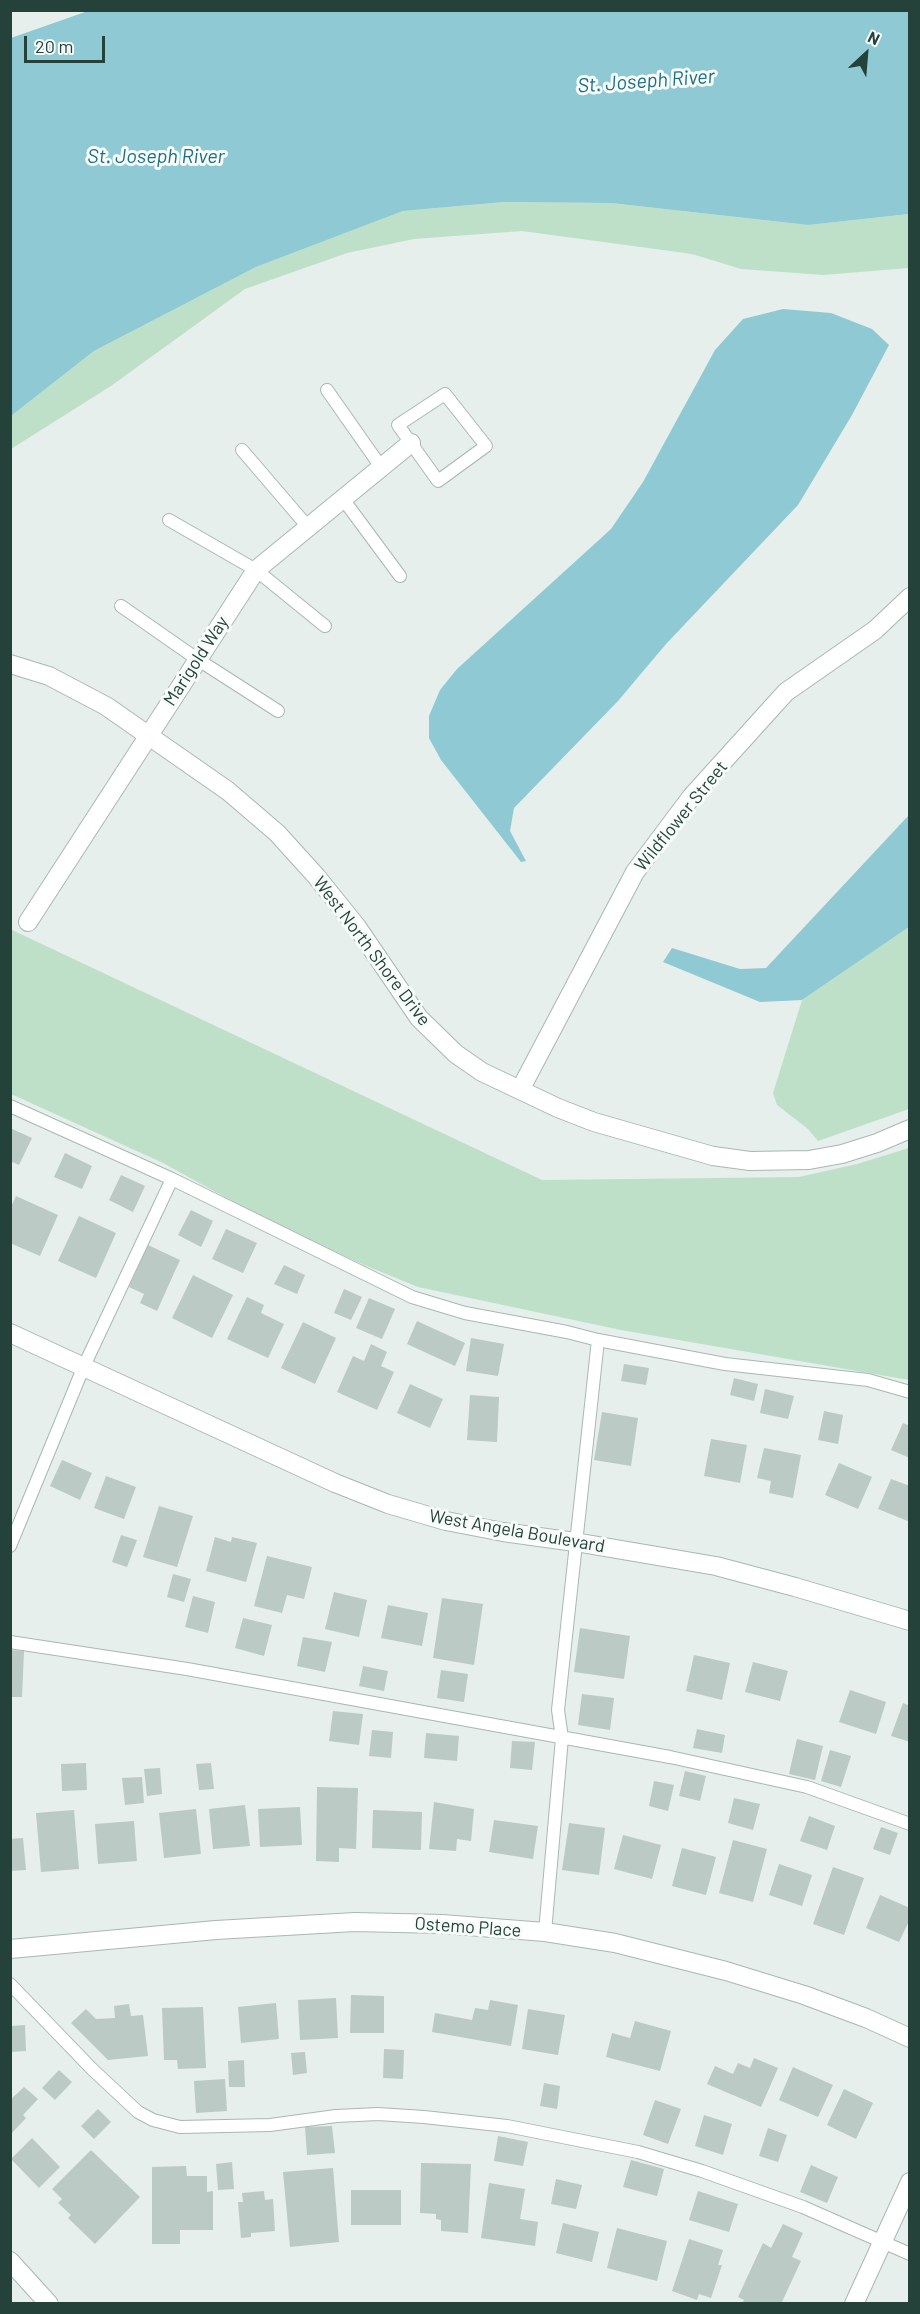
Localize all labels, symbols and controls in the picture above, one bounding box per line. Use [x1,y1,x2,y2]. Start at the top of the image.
scale bar [27,24,108,62]
north arrow [836,24,896,84]
text: N [865,26,883,48]
text: 20 m [35,35,73,57]
water label: St. Joseph River [577,64,715,98]
water label: St. Joseph River [87,144,225,168]
street label: Marigold Way [159,612,233,710]
street label: Wildflower Street [630,756,732,876]
street label: West North Shore Drive [309,872,435,1030]
street label: West Angela Boulevard [427,1505,607,1557]
street label: Ostemo Place [414,1913,522,1941]

